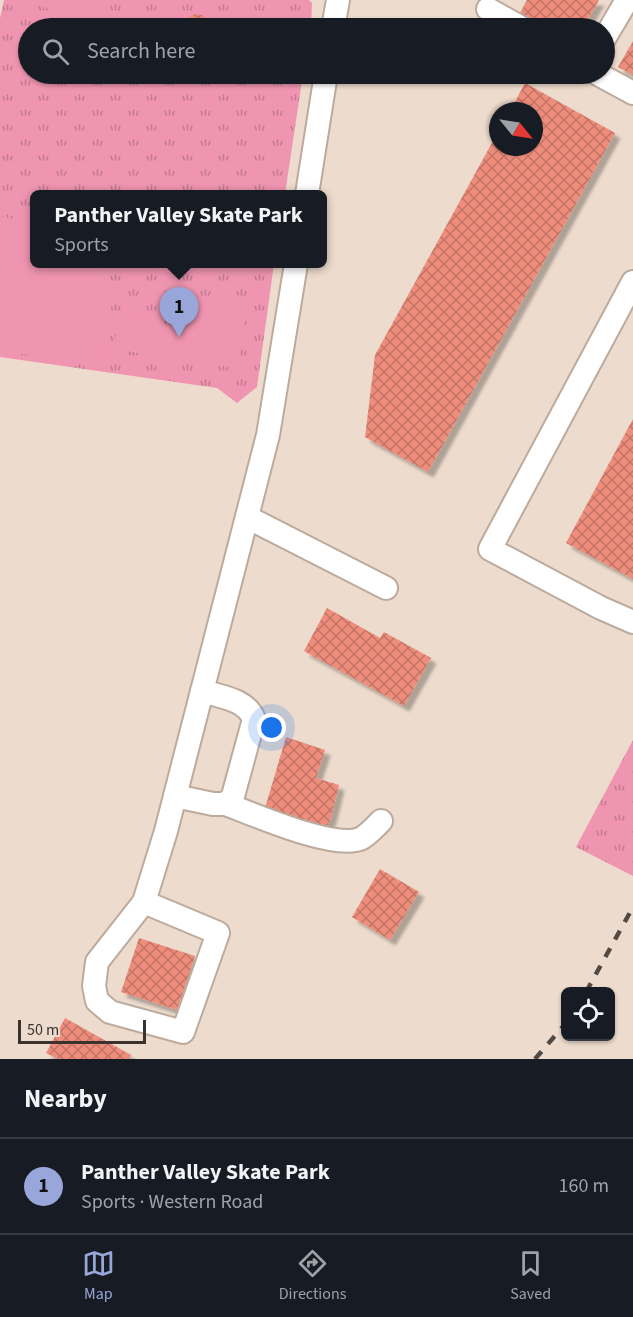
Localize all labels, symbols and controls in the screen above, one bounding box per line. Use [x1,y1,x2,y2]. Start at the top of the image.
search box [18,18,615,84]
icon: search [39,35,72,68]
text: Search here [87,35,195,67]
north arrow [489,102,543,156]
popup [30,190,327,268]
text: Panther Valley Skate Park [54,199,303,231]
text: Sports [54,231,109,259]
pin: 1 [160,288,198,337]
your location [257,713,286,742]
map controls [561,987,615,1041]
button: locate [561,987,615,1041]
scale bar [18,1017,146,1044]
text: 50 m [27,1019,59,1041]
text: Nearby [24,1080,107,1117]
text: Panther Valley Skate Park [81,1156,330,1188]
text: 1 [38,1172,49,1200]
text: 160 m [559,1172,609,1200]
text: Sports · Western Road [81,1188,263,1216]
tab: Map [82,1247,115,1305]
tab: Directions [279,1247,346,1305]
tab: Saved [510,1247,551,1305]

